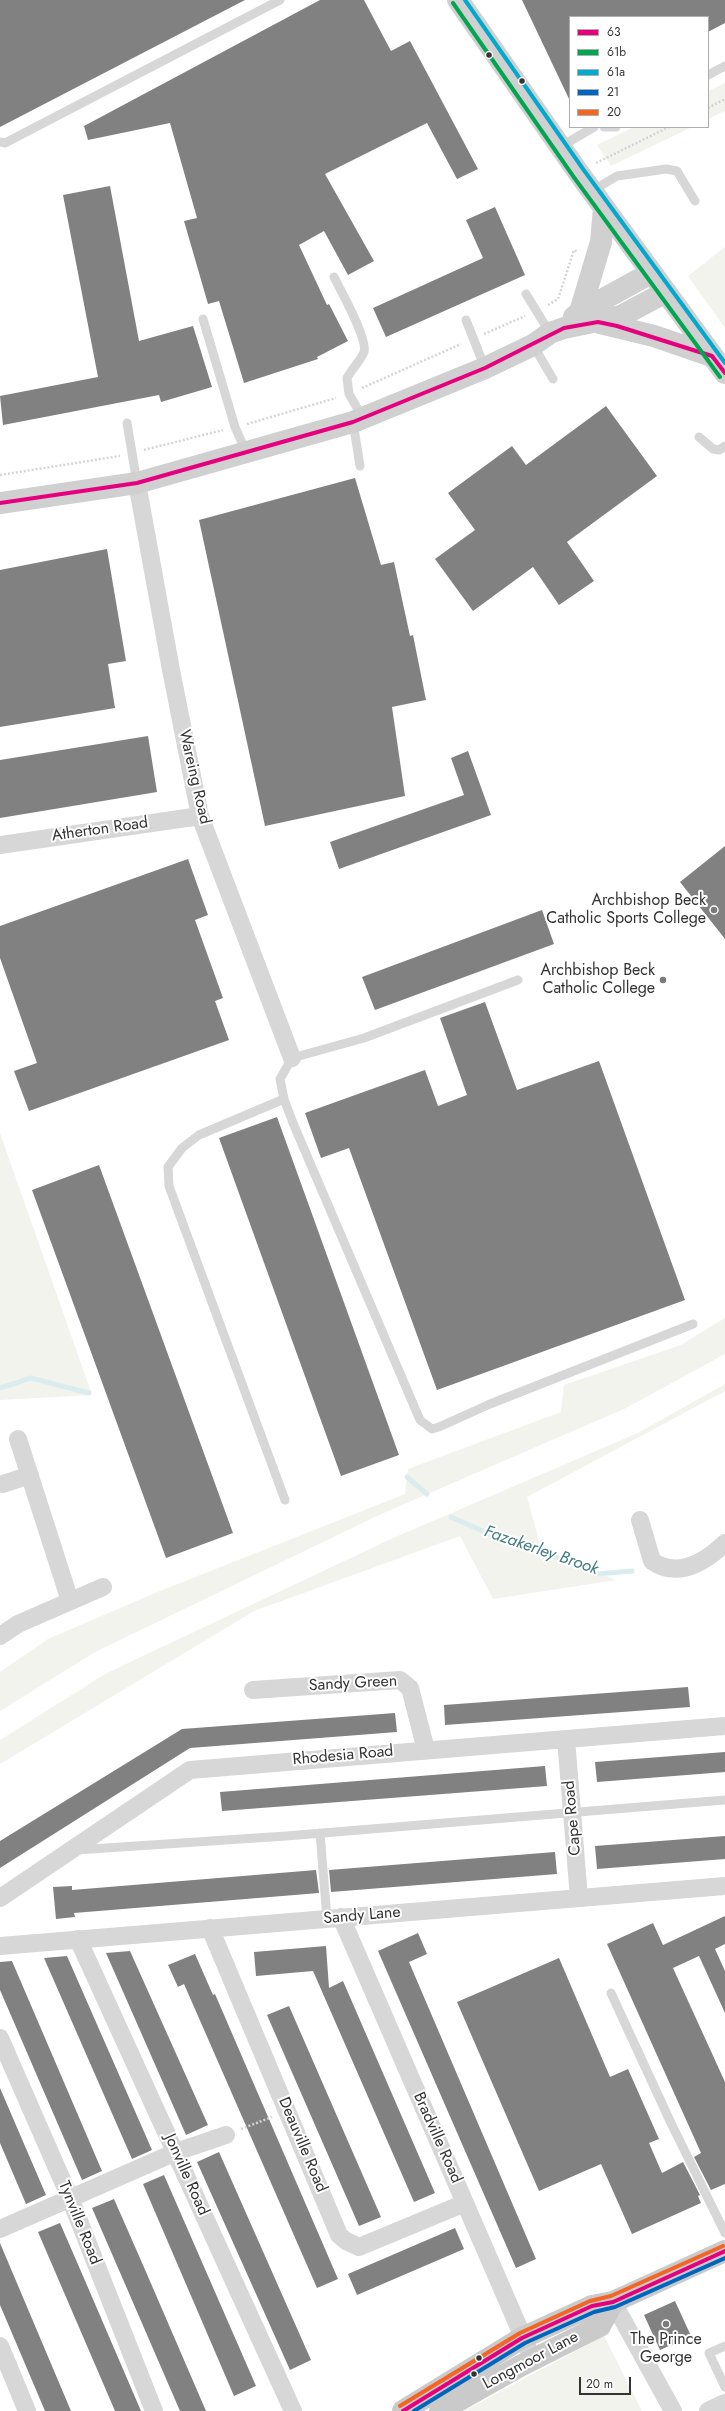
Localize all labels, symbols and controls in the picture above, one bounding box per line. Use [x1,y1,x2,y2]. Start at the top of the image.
legend [569,16,709,128]
text: 63 [607,23,620,41]
text: 61b [607,43,626,61]
unlabelled marker [484,50,494,60]
text: 61a [607,63,625,81]
unlabelled marker [517,76,527,86]
text: 21 [607,83,619,101]
text: 20 [607,103,621,121]
street label: Wareing Road [174,728,214,826]
street label: Atherton Road [51,814,149,846]
place label: Archbishop Beck Catholic Sports College [546,891,706,929]
marker: Archbishop Beck Catholic Sports College [709,905,719,915]
place label: Archbishop Beck Catholic College [541,961,655,999]
marker: Archbishop Beck Catholic College [658,975,668,985]
water label: Fazakerley Brook [481,1522,601,1580]
street label: Sandy Green [308,1672,398,1696]
street label: Rhodesia Road [292,1742,394,1770]
street label: Cape Road [560,1780,586,1856]
street label: Sandy Lane [323,1903,401,1929]
street label: Bradville Road [408,2090,466,2186]
street label: Deauville Road [273,2095,331,2195]
street label: Jonville Road [160,2131,212,2219]
street label: Tynville Road [54,2178,104,2268]
marker: The Prince George [661,2319,671,2329]
street label: Longmoor Lane [480,2328,582,2394]
place label: The Prince George [630,2330,702,2368]
unlabelled marker [474,2353,484,2363]
unlabelled marker [469,2369,479,2379]
scale bar [581,2369,633,2395]
text: 20 m [586,2375,613,2393]

